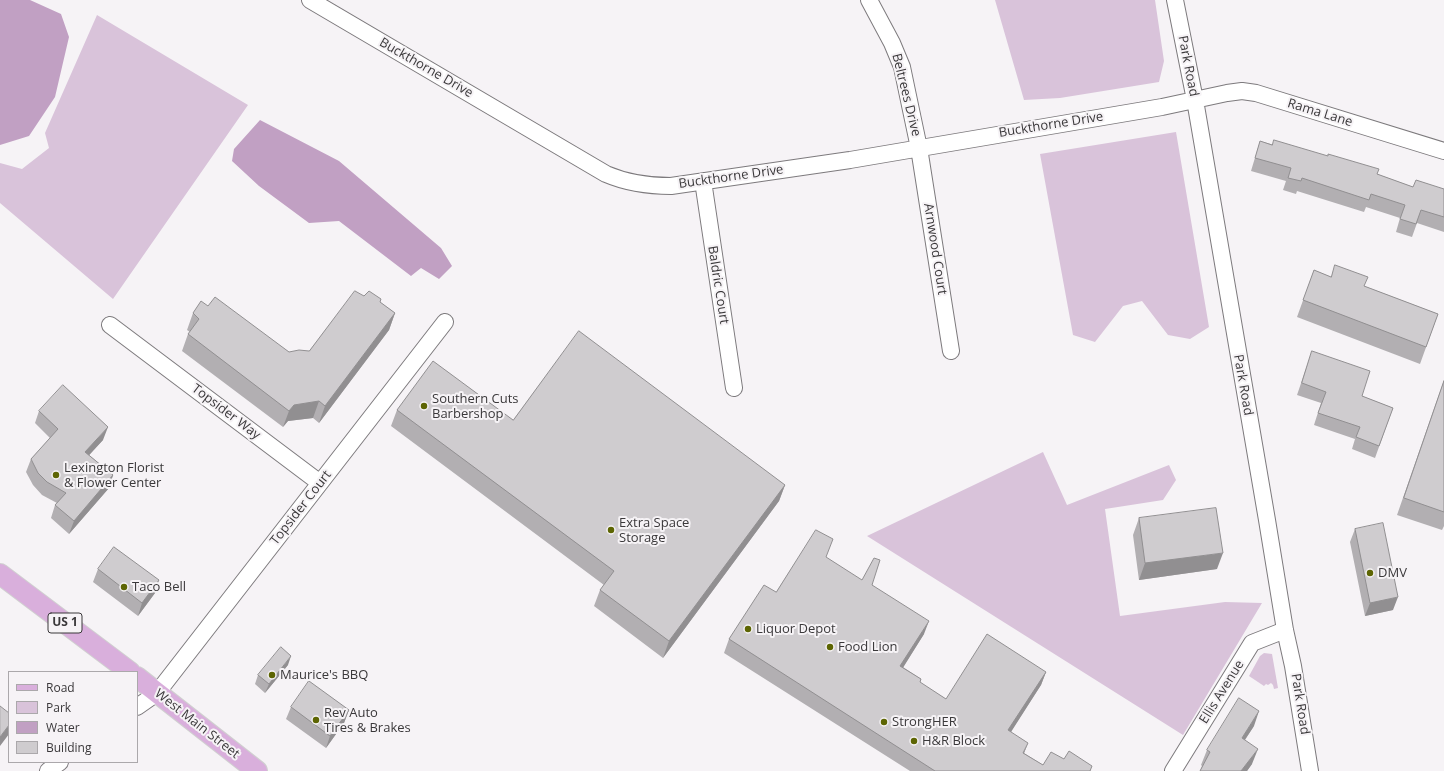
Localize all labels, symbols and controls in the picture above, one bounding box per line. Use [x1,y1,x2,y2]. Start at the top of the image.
street label: Park Road [1174,34,1202,98]
street label: Buckthorne Drive [376,35,476,101]
street label: Beltrees Drive [888,52,924,138]
street label: Rama Lane [1286,96,1354,130]
street label: Buckthorne Drive [998,109,1104,141]
street label: Buckthorne Drive [678,162,784,192]
street label: Arnwood Court [920,202,950,296]
street label: Baldric Court [704,245,732,325]
street label: Park Road [1230,353,1256,417]
street label: Topsider Way [189,381,263,443]
place label: Southern Cuts Barbershop [432,391,518,422]
marker: Southern Cuts Barbershop [419,401,429,411]
place label: Lexington Florist & Flower Center [64,460,164,491]
street label: Topsider Court [267,468,335,548]
marker: Lexington Florist & Flower Center [51,470,61,480]
place label: Extra Space Storage [619,515,689,546]
marker: Extra Space Storage [606,525,616,535]
place label: DMV [1378,565,1407,581]
marker: DMV [1365,568,1375,578]
place label: Taco Bell [132,579,186,595]
marker: Taco Bell [119,582,129,592]
road number: US 1 [48,613,82,633]
place label: Liquor Depot [756,621,836,637]
marker: Liquor Depot [743,624,753,634]
place label: Food Lion [838,639,898,655]
marker: Food Lion [825,642,835,652]
street label: Ellis Avenue [1196,657,1248,727]
place label: Maurice's BBQ [280,667,368,683]
marker: Maurice's BBQ [267,670,277,680]
legend [8,671,138,763]
street label: Park Road [1287,672,1313,736]
text: Road [46,679,75,696]
street label: West Main Street [151,686,243,762]
text: Park [46,699,71,716]
place label: Rev Auto Tires & Brakes [324,705,411,736]
place label: StrongHER [892,714,957,730]
marker: Rev Auto Tires & Brakes [311,715,321,725]
marker: StrongHER [879,717,889,727]
text: Water [46,719,80,736]
place label: H&R Block [922,733,985,749]
marker: H&R Block [909,736,919,746]
text: Building [46,739,91,756]

